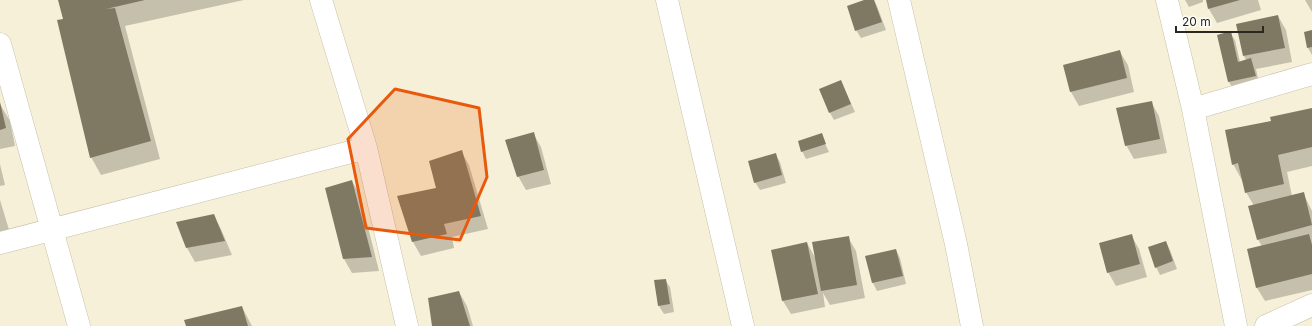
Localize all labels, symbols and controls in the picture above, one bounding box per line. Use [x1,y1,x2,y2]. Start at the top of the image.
scale bar [1176,8,1263,34]
text: 20 m [1182,14,1211,29]

